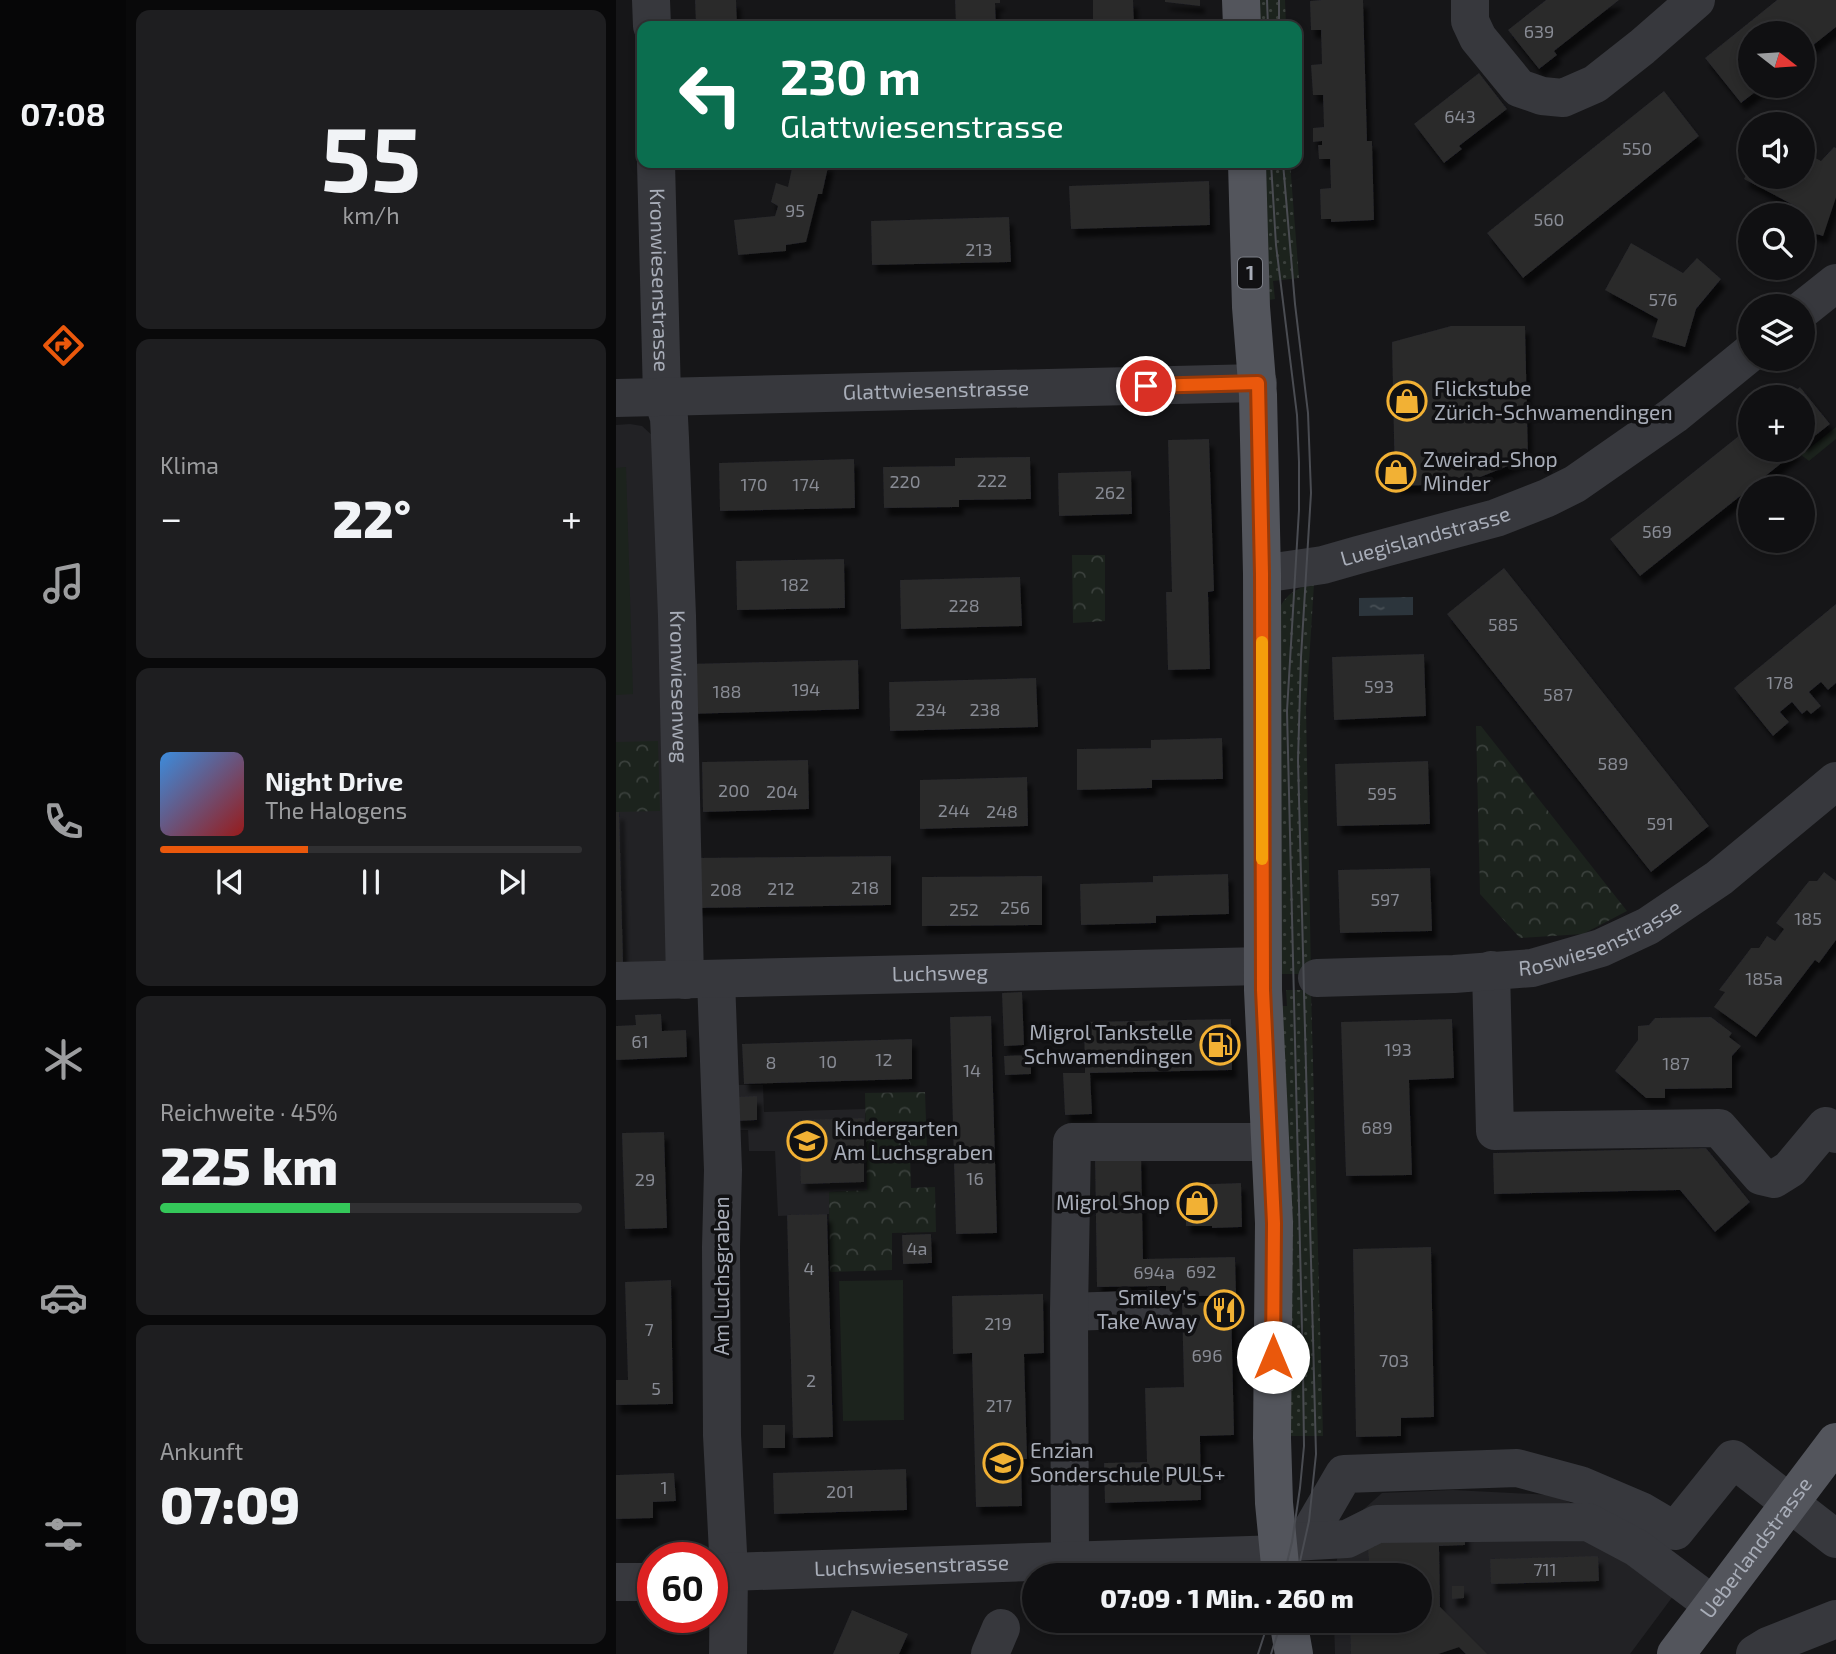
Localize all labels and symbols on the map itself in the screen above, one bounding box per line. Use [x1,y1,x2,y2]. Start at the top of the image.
house number: 639 [1524,20,1554,42]
north arrow [1738,21,1815,98]
house number: 643 [1444,105,1476,127]
house number: 550 [1622,137,1652,159]
street label: Kronwiesenstrasse [646,188,675,372]
house number: 95 [785,199,805,221]
house number: 560 [1534,208,1564,230]
house number: 213 [965,238,993,260]
road number: 1 [1238,258,1262,288]
house number: 576 [1648,288,1678,310]
pin [1116,356,1176,416]
street label: Glattwiesenstrasse [842,374,1029,404]
place label: Flickstube Zürich-Schwamendingen [1434,375,1673,424]
shop icon: Flickstube Zürich-Schwamendingen [1386,380,1428,422]
place label: Zweirad-Shop Minder [1423,446,1558,495]
shop icon: Zweirad-Shop Minder [1375,451,1417,493]
house number: 222 [977,469,1007,491]
house number: 220 [889,470,921,492]
house number: 170 [740,473,768,495]
house number: 174 [792,473,820,495]
house number: 262 [1095,481,1125,503]
street label: Luegislandstrasse [1337,500,1514,570]
house number: 569 [1642,520,1672,542]
house number: 182 [781,573,809,595]
house number: 228 [948,594,980,616]
street label: Kronwiesenweg [666,610,694,764]
house number: 585 [1488,613,1518,635]
house number: 178 [1766,671,1794,693]
house number: 593 [1364,675,1394,697]
house number: 194 [792,678,820,700]
house number: 188 [712,680,742,702]
house number: 587 [1543,683,1573,705]
house number: 234 [915,698,947,720]
house number: 238 [969,698,1001,720]
house number: 589 [1598,752,1628,774]
house number: 200 [718,779,750,801]
house number: 204 [766,780,798,802]
house number: 595 [1367,782,1397,804]
house number: 244 [938,799,970,821]
house number: 248 [986,800,1018,822]
house number: 591 [1646,812,1674,834]
house number: 218 [851,876,879,898]
house number: 212 [767,877,795,899]
house number: 208 [710,878,742,900]
house number: 597 [1370,888,1400,910]
street label: Roswiesenstrasse [1517,893,1685,980]
house number: 256 [1000,896,1030,918]
house number: 252 [949,898,979,920]
house number: 185 [1794,907,1822,929]
street label: Luchsweg [892,958,989,986]
house number: 185a [1745,967,1783,989]
place label: Migrol Tankstelle Schwamendingen [1024,1019,1193,1068]
fuel station icon: Migrol Tankstelle Schwamendingen [1199,1024,1241,1066]
house number: 61 [631,1030,649,1052]
house number: 193 [1384,1038,1412,1060]
house number: 12 [875,1048,893,1070]
house number: 10 [819,1050,837,1072]
house number: 8 [766,1051,776,1073]
house number: 187 [1662,1052,1690,1074]
house number: 14 [963,1059,981,1081]
place label: Kindergarten Am Luchsgraben [834,1115,993,1164]
house number: 689 [1361,1116,1393,1138]
school or university icon: Kindergarten Am Luchsgraben [786,1120,828,1162]
house number: 16 [966,1167,984,1189]
house number: 29 [635,1168,655,1190]
shop icon: Migrol Shop [1176,1182,1218,1224]
place label: Migrol Shop [1056,1189,1170,1214]
street label: Am Luchsgraben [708,1196,733,1356]
house number: 4a [907,1237,927,1259]
house number: 4 [803,1257,815,1279]
house number: 692 [1186,1260,1216,1282]
house number: 694a [1133,1261,1175,1283]
place label: Smiley's Take Away [1097,1284,1197,1333]
restaurant icon: Smiley's Take Away [1203,1289,1245,1331]
house number: 219 [984,1312,1012,1334]
house number: 7 [644,1318,654,1340]
position arrow [1236,1320,1310,1394]
house number: 696 [1192,1344,1222,1366]
house number: 703 [1379,1349,1409,1371]
house number: 2 [806,1369,816,1391]
house number: 5 [651,1377,661,1399]
house number: 217 [986,1394,1012,1416]
place label: Enzian Sonderschule PULS+ [1030,1437,1225,1486]
school or university icon: Enzian Sonderschule PULS+ [982,1442,1024,1484]
street label: Ueberlandstrasse [1694,1471,1816,1622]
house number: 1 [660,1476,668,1498]
house number: 201 [826,1480,854,1502]
speed limit sign: 60 [637,1542,728,1633]
street label: Luchswiesenstrasse [813,1549,1009,1580]
house number: 711 [1533,1558,1557,1580]

